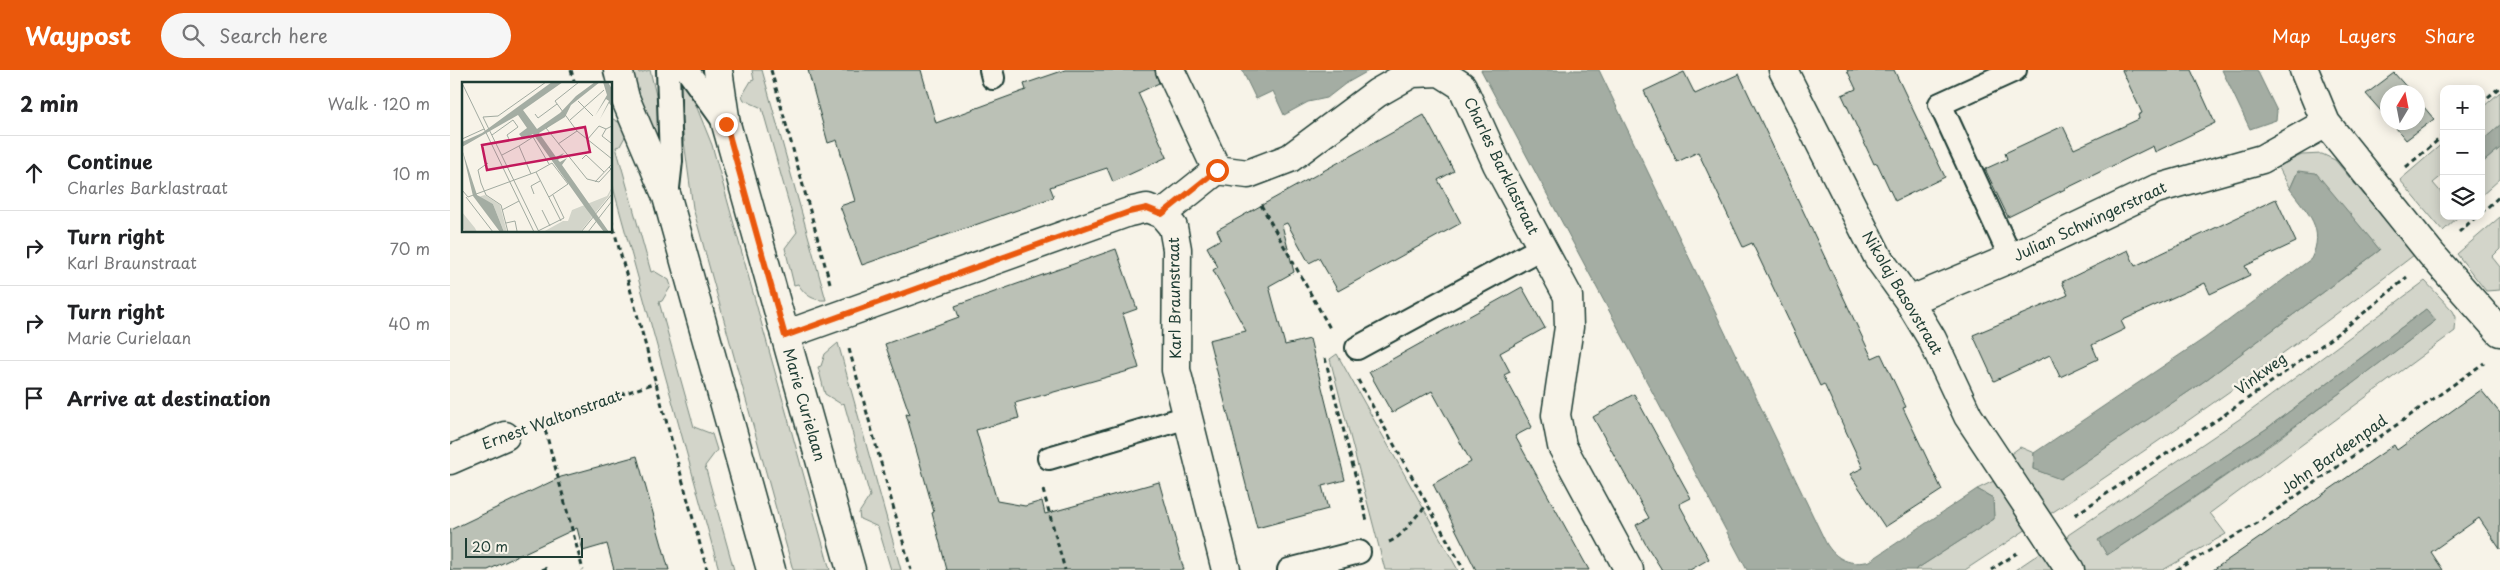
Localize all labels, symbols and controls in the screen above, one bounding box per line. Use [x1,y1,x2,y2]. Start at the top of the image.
search box [161,13,511,58]
text: Waypost [25,17,131,53]
icon: search [179,21,207,49]
text: Search here [219,21,328,49]
text: Map [2272,22,2311,49]
text: Layers [2339,22,2396,49]
text: Share [2424,22,2475,49]
inset map [462,82,612,232]
north arrow [2380,85,2425,130]
map controls [2440,85,2485,220]
button: + [2440,85,2485,130]
text: 2 min [20,87,79,119]
text: Walk · 120 m [328,91,430,115]
street label: Charles Barklastraat [1459,93,1546,238]
route end [715,113,738,136]
button: − [2440,130,2485,175]
text: Continue [67,147,153,175]
icon: ahead [20,159,48,187]
route start [1206,159,1229,182]
text: 10 m [393,161,430,185]
text: Charles Barklastraat [67,175,228,199]
street label: Julian Schwingerstraat [2009,175,2170,266]
button: layers [2440,175,2485,220]
text: Turn right [67,222,165,250]
street label: Nikolaj Basovstraat [1857,226,1949,359]
icon: right [20,234,48,262]
text: 70 m [390,236,430,260]
street label: Karl Braunstraat [1161,237,1186,359]
text: Karl Braunstraat [67,250,197,274]
text: Turn right [67,297,165,325]
icon: right [20,309,48,337]
text: 40 m [388,311,430,335]
text: Marie Curielaan [67,325,192,349]
street label: Marie Curielaan [778,345,833,464]
street label: Vinkweg [2229,346,2291,400]
street label: Ernest Waltonstraat [478,383,625,455]
icon: arrive [20,384,48,412]
text: Arrive at destination [67,384,271,412]
street label: John Bardeenpad [2275,408,2391,499]
scale bar [465,535,582,558]
text: 20 m [472,536,508,557]

